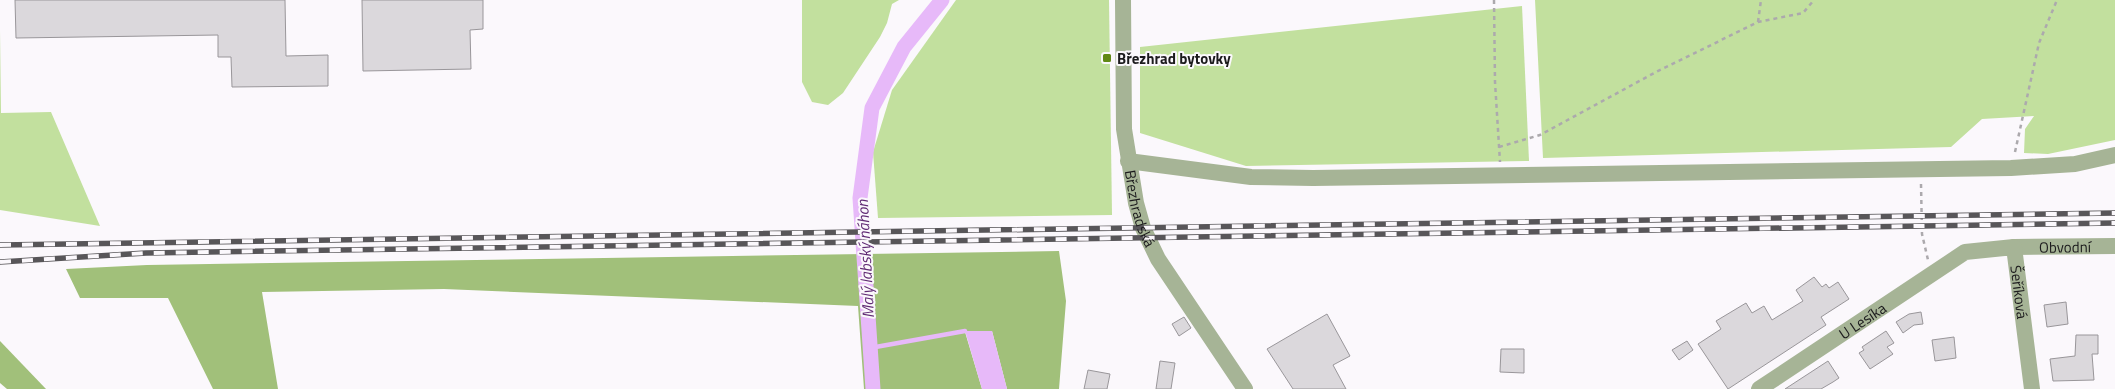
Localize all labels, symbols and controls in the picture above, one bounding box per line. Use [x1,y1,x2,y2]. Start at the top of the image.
place label: Březhrad bytovky [1117,47,1231,70]
marker: Březhrad bytovky [1101,52,1113,64]
street label: Březhradská [1119,168,1162,251]
water label: Malý labský náhon [850,198,880,319]
street label: Obvodní [2039,235,2093,258]
street label: Šeříková [2005,264,2035,321]
street label: U Lesíka [1834,296,1891,345]

